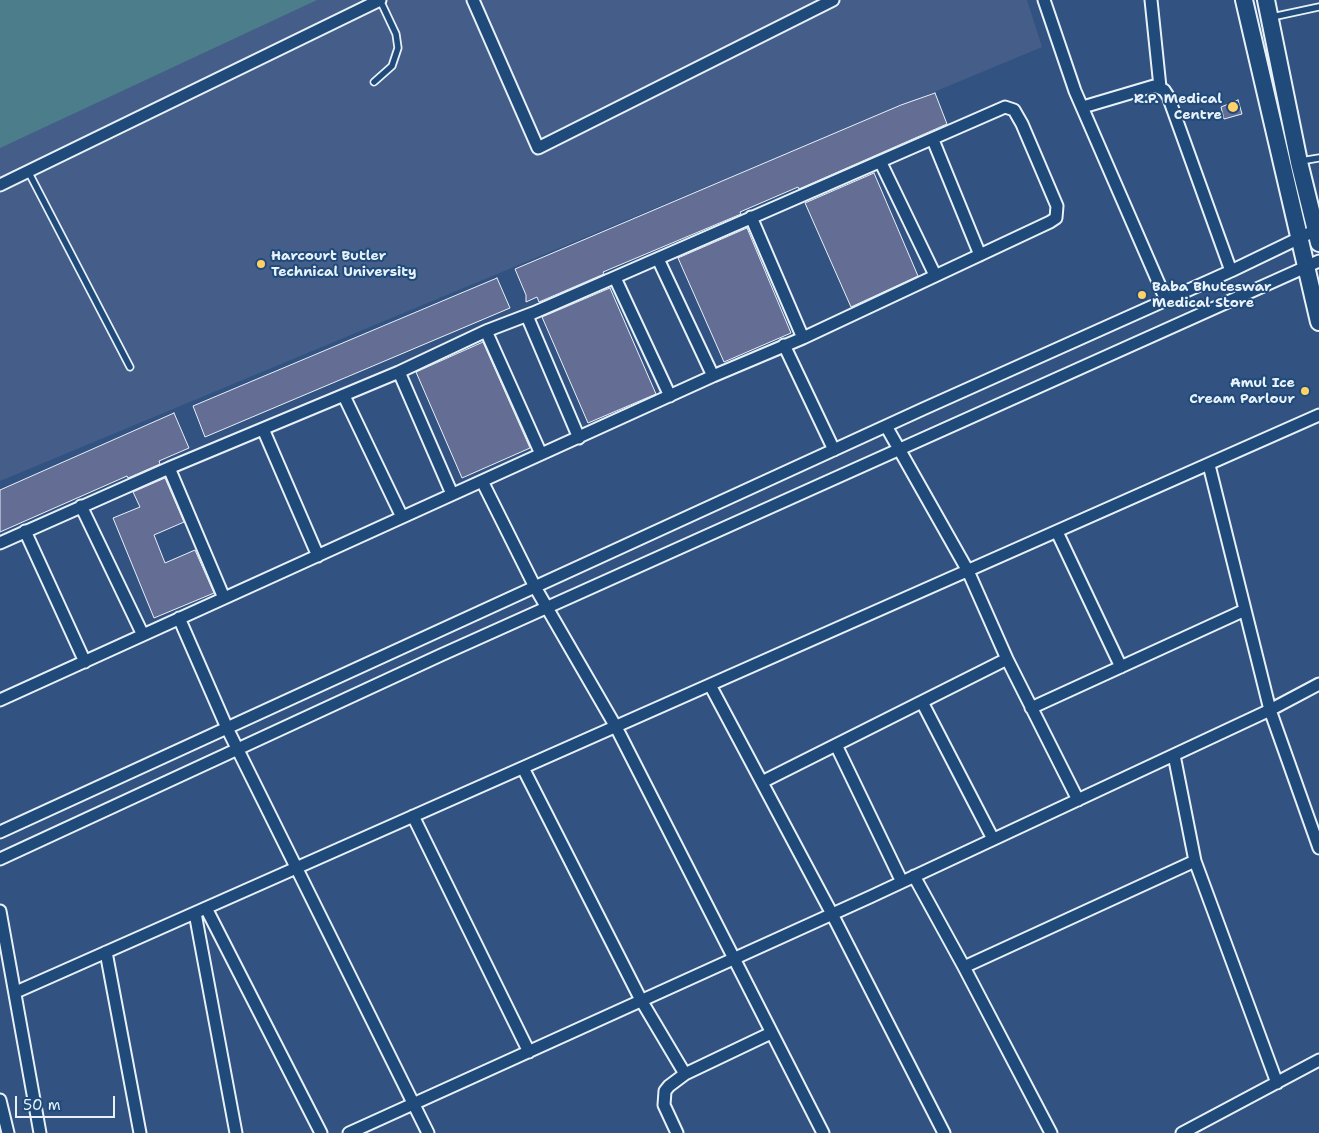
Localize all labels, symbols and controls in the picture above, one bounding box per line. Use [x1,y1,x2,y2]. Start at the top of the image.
place label: R.P. Medical Centre [1134,91,1222,124]
marker: R.P. Medical Centre [1226,100,1240,114]
place label: Harcourt Butler Technical University [271,248,417,280]
marker: Harcourt Butler Technical University [255,258,267,270]
place label: Baba Bhuteswar Medical Store [1152,279,1272,312]
marker: Baba Bhuteswar Medical Store [1136,289,1148,301]
place label: Amul Ice Cream Parlour [1189,375,1295,408]
marker: Amul Ice Cream Parlour [1299,385,1311,397]
scale bar [18,1086,118,1118]
text: 50 m [23,1095,61,1115]

